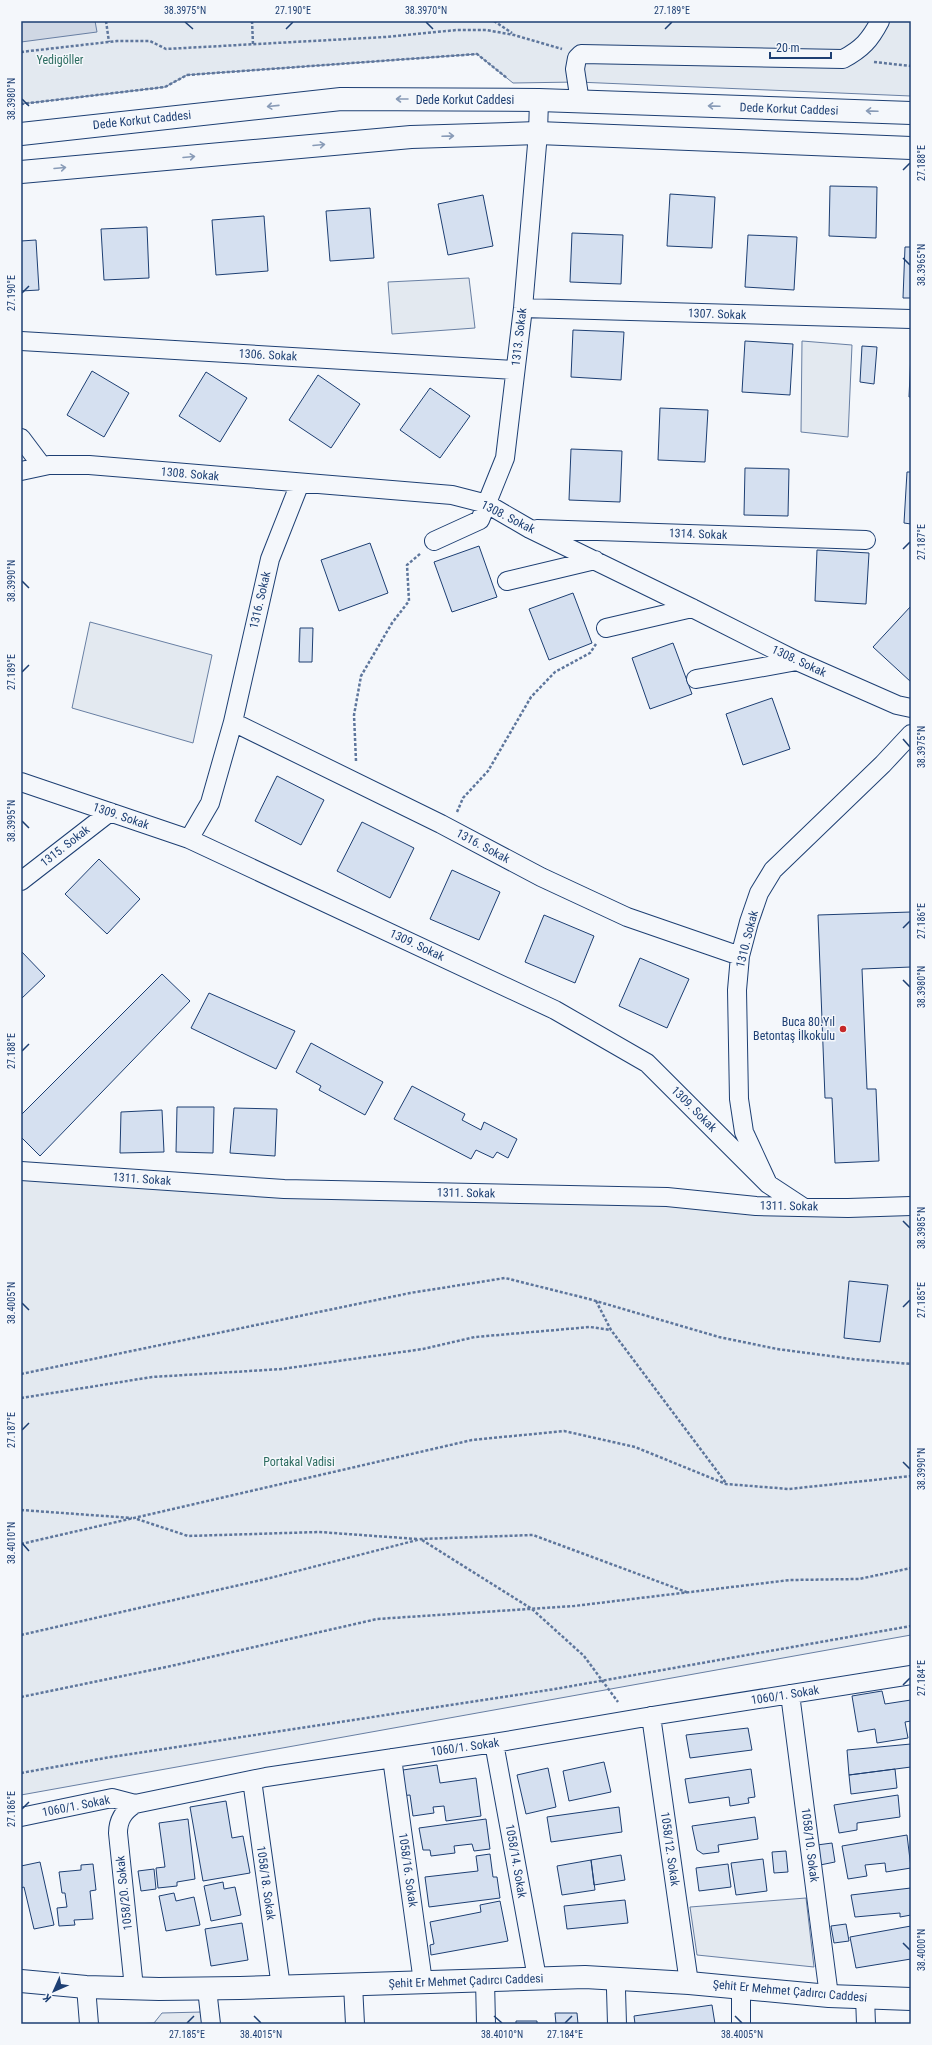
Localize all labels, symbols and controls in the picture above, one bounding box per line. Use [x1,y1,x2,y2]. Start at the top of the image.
text: 38.3975°N [164,5,206,16]
text: 27.190°E [275,5,311,16]
text: 38.3970°N [405,5,447,16]
text: 27.189°E [654,5,690,16]
scale bar [770,34,831,60]
text: 20 m [776,41,800,55]
park label: Yedigöller [37,53,84,67]
text: 38.3980°N [6,78,17,120]
street label: Dede Korkut Caddesi [416,93,514,107]
one-way arrow [396,95,409,103]
street label: Dede Korkut Caddesi [739,100,839,118]
one-way arrow [708,102,721,110]
one-way arrow [267,103,280,110]
street label: Dede Korkut Caddesi [92,108,192,132]
one-way arrow [866,108,879,115]
one-way arrow [441,132,454,140]
one-way arrow [312,142,325,149]
text: 27.188°E [916,145,927,181]
one-way arrow [182,153,195,161]
one-way arrow [53,165,66,172]
text: 38.3965°N [916,244,927,286]
text: 27.190°E [6,275,17,311]
street label: 1307. Sokak [688,306,747,322]
street label: 1313. Sokak [508,307,530,367]
street label: 1306. Sokak [238,346,298,364]
street label: 1308. Sokak [160,464,220,484]
street label: 1308. Sokak [479,497,538,537]
text: 27.187°E [916,524,927,560]
street label: 1314. Sokak [669,526,728,542]
text: 38.3990°N [6,560,17,602]
street label: 1316. Sokak [247,569,274,630]
street label: 1308. Sokak [770,642,829,680]
text: 27.189°E [6,654,17,690]
text: 38.3975°N [916,726,927,768]
text: 38.3995°N [6,800,17,842]
street label: 1309. Sokak [91,800,151,832]
street label: 1315. Sokak [38,822,93,870]
street label: 1316. Sokak [454,826,513,866]
text: 27.186°E [916,903,927,939]
street label: 1310. Sokak [733,908,761,969]
street label: 1309. Sokak [388,926,447,964]
text: 38.3980°N [916,966,927,1008]
place label: Buca 80.Yıl Betontaş İlkokulu [753,1015,835,1043]
marker: Buca 80.Yıl Betontaş İlkokulu [838,1024,848,1034]
text: 27.188°E [6,1033,17,1069]
street label: 1309. Sokak [668,1083,720,1135]
street label: 1311. Sokak [112,1170,172,1188]
street label: 1311. Sokak [437,1185,496,1201]
street label: 1311. Sokak [760,1198,819,1214]
text: 38.3985°N [916,1207,927,1249]
text: 38.4005°N [6,1282,17,1324]
text: 27.185°E [916,1282,927,1318]
text: 27.187°E [6,1412,17,1448]
text: 38.3990°N [916,1448,927,1490]
park label: Portakal Vadisi [263,1455,335,1469]
text: 38.4010°N [6,1522,17,1564]
text: 27.184°E [916,1660,927,1696]
street label: 1060/1. Sokak [750,1683,821,1707]
street label: 1060/1. Sokak [430,1735,501,1759]
text: 27.186°E [6,1791,17,1827]
street label: 1060/1. Sokak [41,1792,112,1819]
street label: 1058/10. Sokak [798,1807,822,1884]
street label: 1058/12. Sokak [658,1811,682,1888]
street label: 1058/14. Sokak [503,1823,529,1900]
street label: 1058/16. Sokak [396,1832,420,1909]
street label: 1058/18. Sokak [254,1845,278,1922]
street label: 1058/20. Sokak [113,1855,135,1931]
text: 38.4000°N [916,1929,927,1971]
north arrow [34,1971,74,2011]
street label: Şehit Er Mehmet Çadırcı Caddesi [388,1971,544,1991]
street label: Şehit Er Mehmet Çadırcı Caddesi [712,1977,868,2005]
text: K [40,1990,54,2004]
text: 27.185°E [169,2029,205,2040]
text: 38.4015°N [240,2029,282,2040]
text: 38.4010°N [481,2029,523,2040]
text: 27.184°E [547,2029,583,2040]
text: 38.4005°N [721,2029,763,2040]

